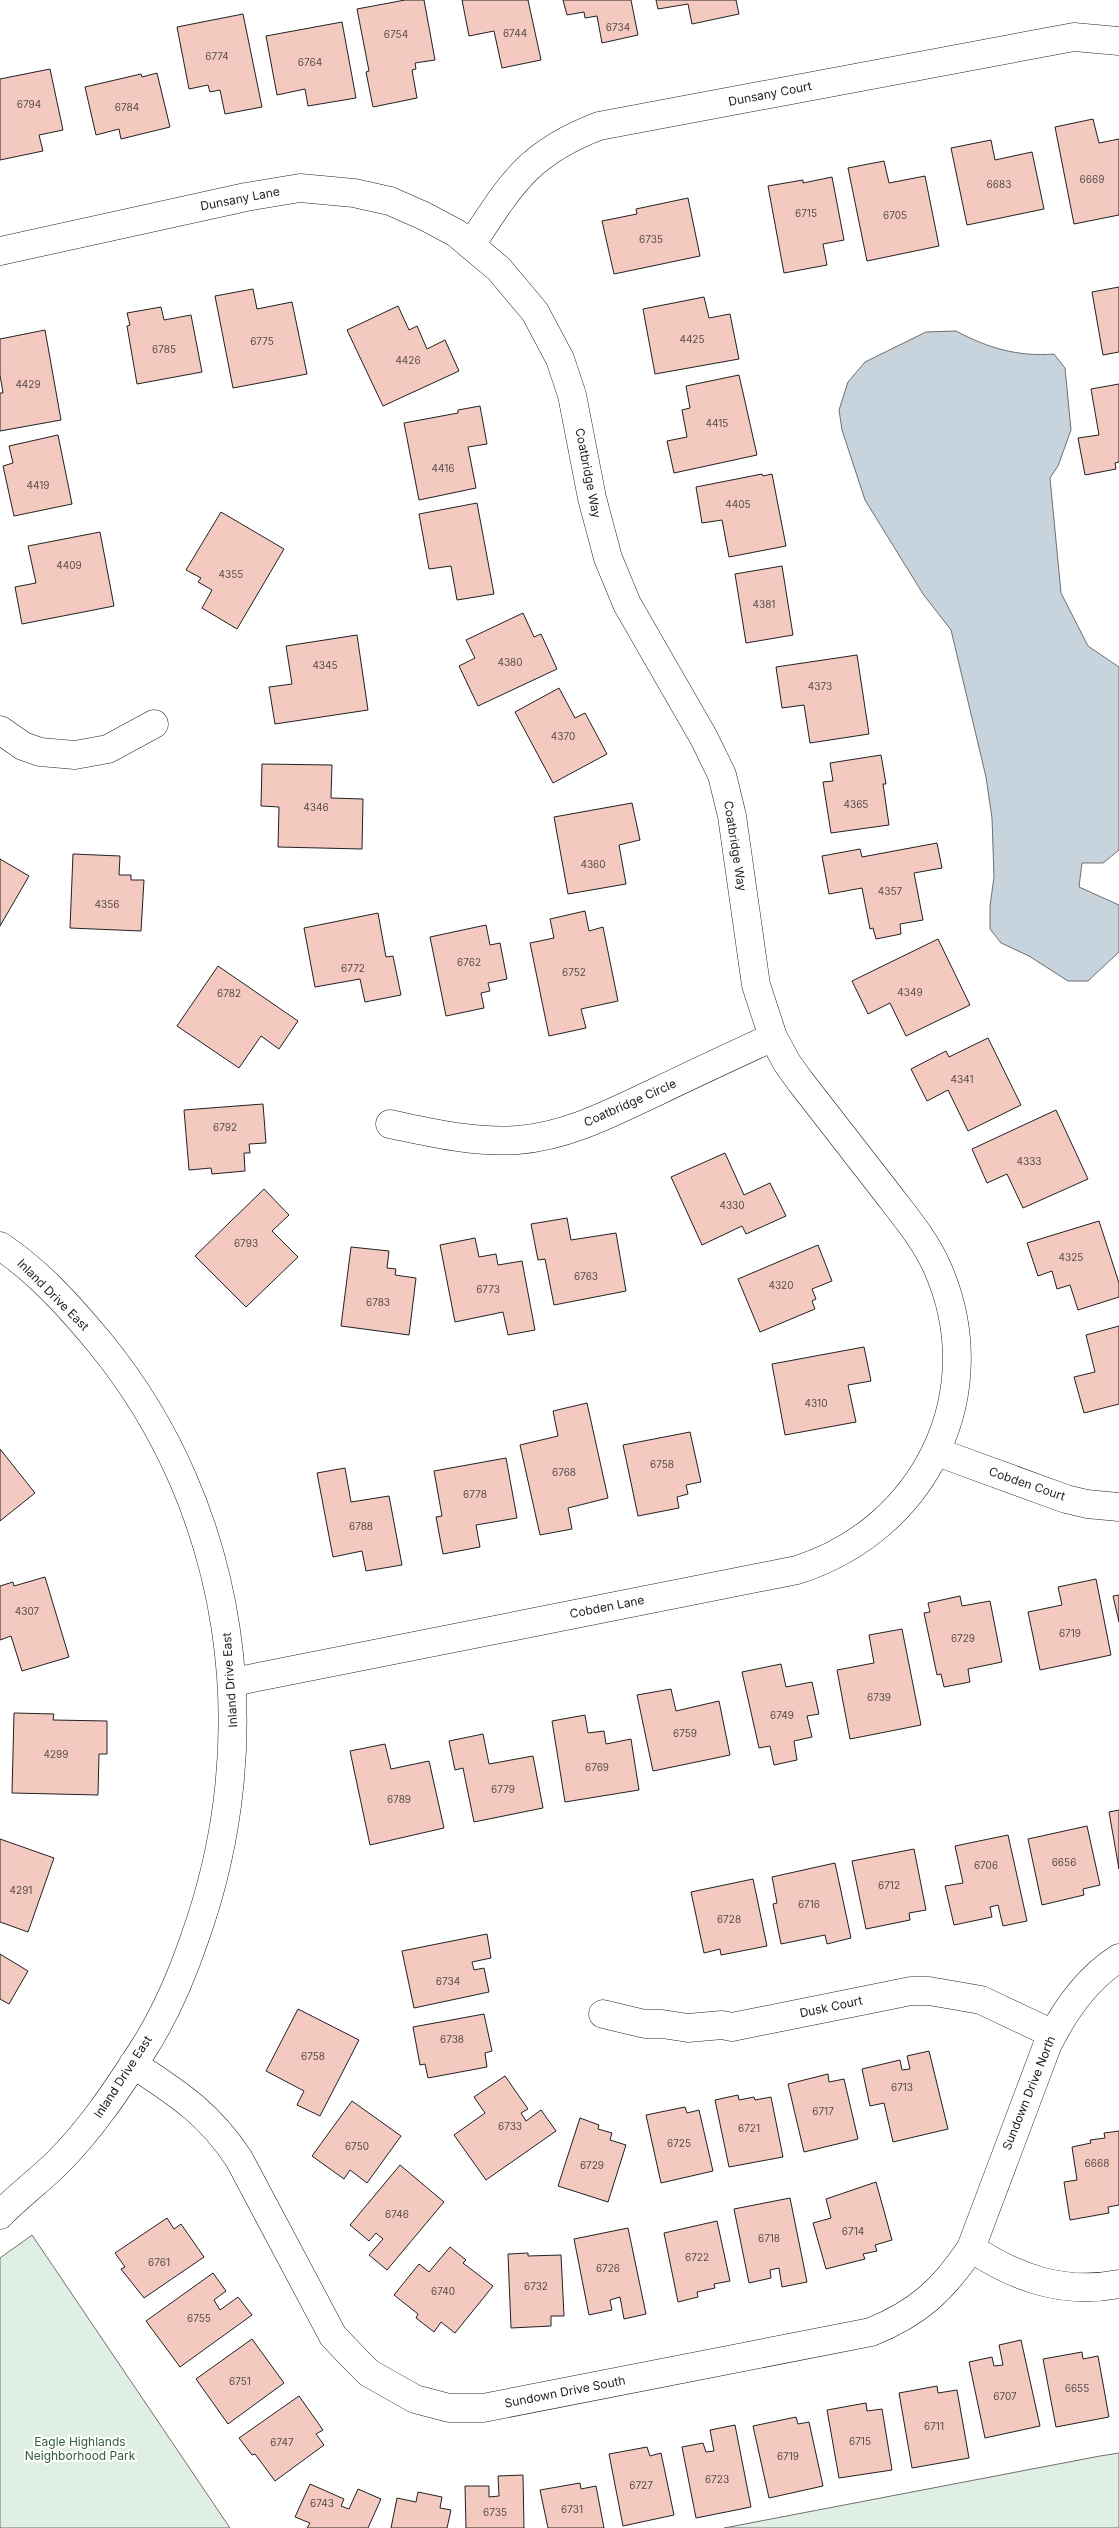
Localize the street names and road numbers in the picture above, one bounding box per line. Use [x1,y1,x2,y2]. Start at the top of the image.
street label: Dunsany Court [727,78,813,109]
street label: Dunsany Lane [199,183,281,214]
street label: Coatbridge Way [572,427,605,519]
street label: Coatbridge Way [721,800,750,892]
street label: Coatbridge Circle [581,1075,678,1130]
street label: Inland Drive East [14,1256,92,1334]
street label: Cobden Court [987,1463,1067,1504]
street label: Cobden Lane [568,1592,646,1621]
street label: Inland Drive East [219,1632,240,1728]
street label: Dusk Court [798,1993,864,2020]
street label: Inland Drive East [90,2033,155,2121]
street label: Sundown Drive North [999,2034,1058,2152]
street label: Sundown Drive South [503,2372,627,2411]

